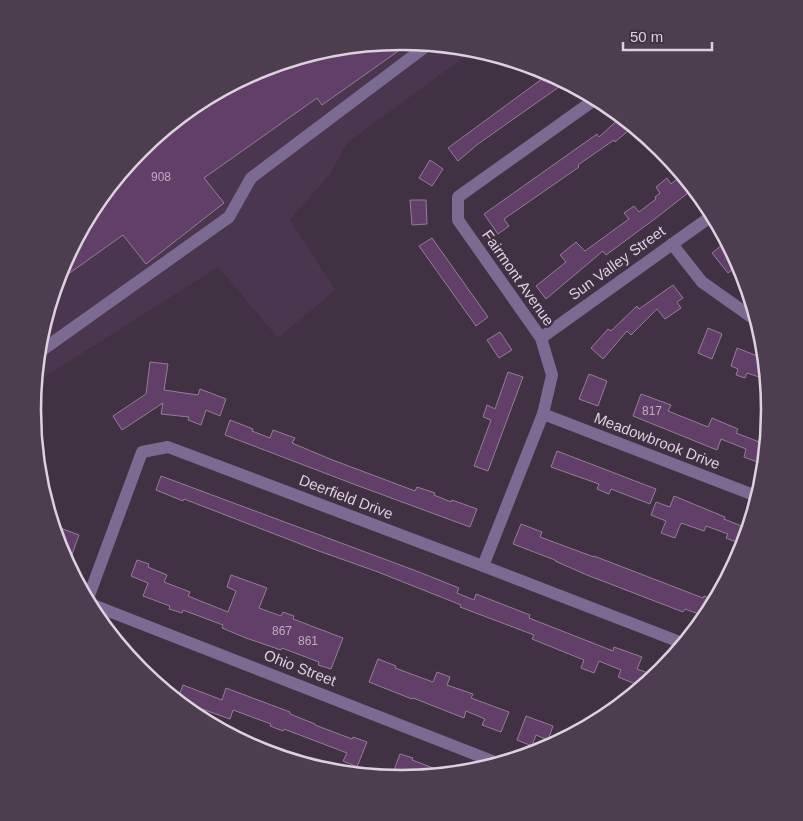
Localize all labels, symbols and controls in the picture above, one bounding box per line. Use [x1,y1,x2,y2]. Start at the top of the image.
scale bar [623,20,712,52]
text: 50 m [630,28,663,45]
house number: 908 [151,170,171,184]
street label: Sun Valley Street [565,221,669,303]
street label: Fairmont Avenue [479,227,558,329]
house number: 817 [642,404,662,418]
street label: Meadowbrook Drive [592,409,722,472]
street label: Deerfield Drive [297,471,396,522]
house number: 867 [272,624,292,638]
house number: 861 [298,634,318,648]
street label: Ohio Street [262,646,339,689]

